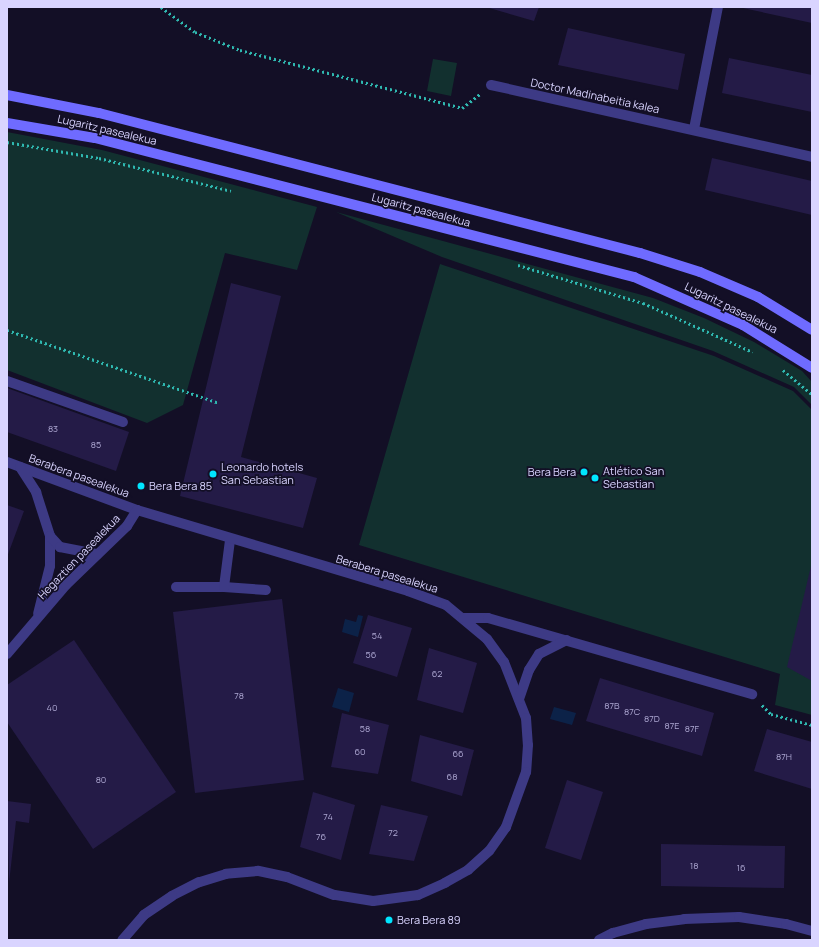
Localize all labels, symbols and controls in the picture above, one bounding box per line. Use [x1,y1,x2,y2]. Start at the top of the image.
street label: Doctor Madinabeitia kalea [529,76,661,116]
street label: Lugaritz pasealekua [56,112,158,148]
street label: Lugaritz pasealekua [370,190,472,230]
street label: Lugaritz pasealekua [682,280,780,336]
house number: 83 [48,424,58,434]
house number: 85 [91,440,101,450]
street label: Berabera pasealekua [27,452,131,500]
place label: Leonardo hotels San Sebastian [221,461,303,487]
place label: Bera Bera [528,465,576,479]
place label: Atlético San Sebastian [603,465,664,491]
marker: Bera Bera [579,467,589,477]
marker: Leonardo hotels San Sebastian [208,469,218,479]
marker: Atlético San Sebastian [590,473,600,483]
place label: Bera Bera 85 [149,479,212,493]
marker: Bera Bera 85 [136,481,146,491]
street label: Hegaztien pasealekua [35,512,123,602]
street label: Berabera pasealekua [334,552,440,596]
house number: 54 [372,631,382,641]
house number: 56 [366,650,376,660]
house number: 62 [432,669,442,679]
house number: 78 [234,691,244,701]
house number: 87B [604,701,620,711]
house number: 40 [47,703,57,713]
house number: 87C [624,707,640,717]
house number: 87D [644,714,660,724]
house number: 87E [665,721,679,731]
house number: 58 [360,724,370,734]
house number: 87F [685,724,699,734]
house number: 60 [354,747,366,757]
house number: 66 [452,749,464,759]
house number: 87H [776,752,792,762]
house number: 68 [447,772,457,782]
house number: 80 [96,775,106,785]
house number: 74 [323,812,333,822]
house number: 72 [388,828,398,838]
house number: 76 [316,832,326,842]
house number: 18 [690,861,698,871]
house number: 16 [736,863,746,873]
place label: Bera Bera 89 [397,913,461,927]
marker: Bera Bera 89 [384,915,394,925]

